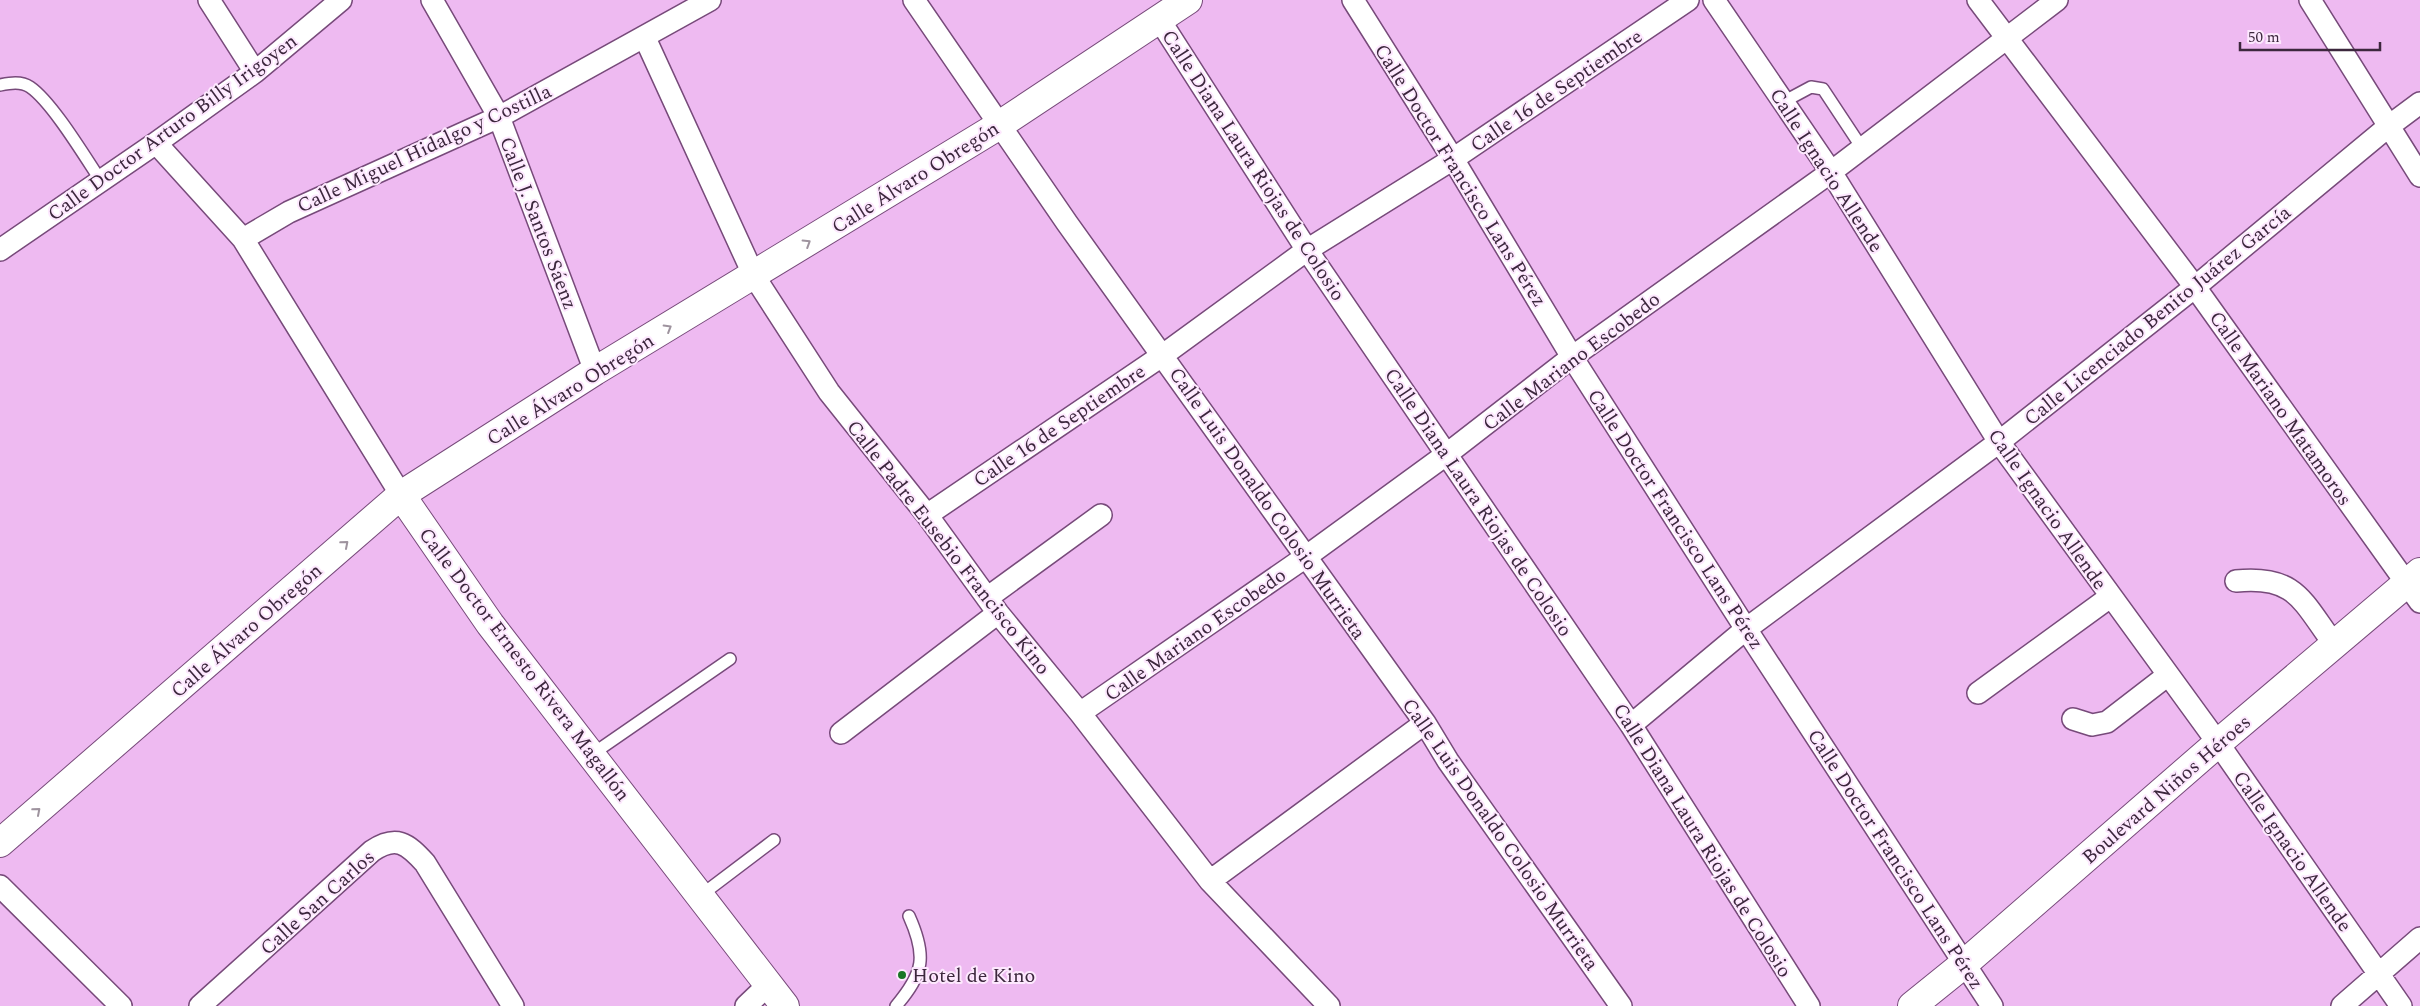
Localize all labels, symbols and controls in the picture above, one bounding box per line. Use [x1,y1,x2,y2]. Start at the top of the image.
scale bar [2240,20,2380,52]
street label: Calle 16 de Septiembre [1464,22,1649,160]
street label: Calle Diana Laura Riojas de Colosio [1154,24,1353,307]
text: 50 m [2248,26,2280,49]
street label: Calle Doctor Arturo Billy Irigoyen [41,27,304,229]
street label: Calle Doctor Francisco Lans Pérez [1366,38,1554,313]
street label: Calle Miguel Hidalgo y Costilla [292,77,557,221]
street label: Calle Ignacio Allende [1762,82,1891,259]
street label: Calle Álvaro Obregón [826,114,1005,242]
street label: Calle J. Santos Sáenz [491,132,585,314]
street label: Calle Licenciado Benito Juárez García [2018,198,2298,433]
one-way arrow [802,240,811,250]
street label: Calle Mariano Escobedo [1476,285,1667,439]
street label: Calle Mariano Matamoros [2201,305,2359,512]
one-way arrow [663,324,672,334]
street label: Calle Álvaro Obregón [481,326,660,454]
street label: Calle 16 de Septiembre [967,357,1152,495]
street label: Calle Luis Donaldo Colosio Murrieta [1161,361,1373,646]
street label: Calle Diana Laura Riojas de Colosio [1377,362,1580,643]
street label: Calle Doctor Francisco Lans Pérez [1579,383,1771,656]
street label: Calle Padre Eusebio Francisco Kino [839,414,1057,682]
street label: Calle Ignacio Allende [1980,423,2114,596]
street label: Calle Doctor Ernesto Rivera Magallón [411,521,637,808]
one-way arrow [339,541,348,550]
street label: Calle Álvaro Obregón [164,556,329,705]
street label: Calle Mariano Escobedo [1099,561,1293,709]
street label: Calle Luis Donaldo Colosio Murrieta [1394,692,1606,977]
street label: Calle Diana Laura Riojas de Colosio [1605,697,1799,984]
street label: Boulevard Niños Héroes [2075,708,2258,872]
street label: Calle Doctor Francisco Lans Pérez [1799,723,1991,996]
street label: Calle Ignacio Allende [2225,765,2359,938]
one-way arrow [31,808,40,817]
street label: Calle San Carlos [254,843,382,963]
place label: Hotel de Kino [912,961,1035,991]
marker: Hotel de Kino [896,969,908,981]

